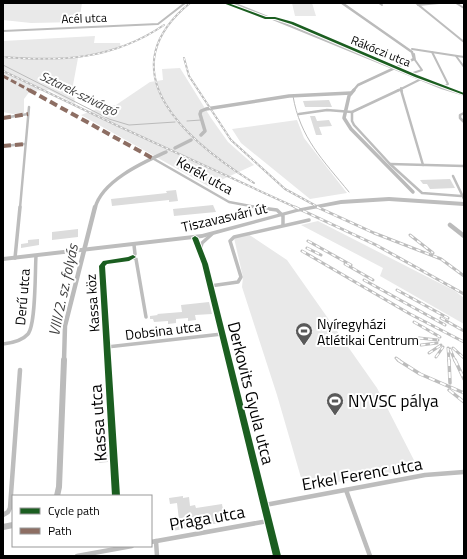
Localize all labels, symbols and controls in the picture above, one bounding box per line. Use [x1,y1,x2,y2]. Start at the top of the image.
street label: Acél utca [61,8,107,28]
street label: Rákóczi utca [348,30,414,72]
water label: Sztarek-szivárgó [37,65,122,121]
street label: Kerék utca [173,151,237,199]
street label: Tiszavasvári út [179,197,269,237]
water label: VIII/2. sz. folyás [42,240,84,338]
street label: Derű utca [9,268,35,326]
street label: Kassa köz [79,273,105,333]
place label: Nyíregyházi Atlétikai Centrum [317,313,419,350]
street label: Dobsina utca [124,315,202,345]
street label: Derkovits Gyula utca [221,319,281,468]
sports icon: Nyíregyházi Atlétikai Centrum [294,321,314,346]
street label: Kassa utca [82,383,114,462]
place label: NYVSC pálya [348,388,439,414]
sports icon: NYVSC pálya [325,391,345,416]
street label: Erkel Ferenc utca [300,451,425,497]
legend [12,495,152,547]
street label: Prága utca [167,498,247,537]
text: Cycle path [48,501,100,520]
text: Path [48,521,72,540]

